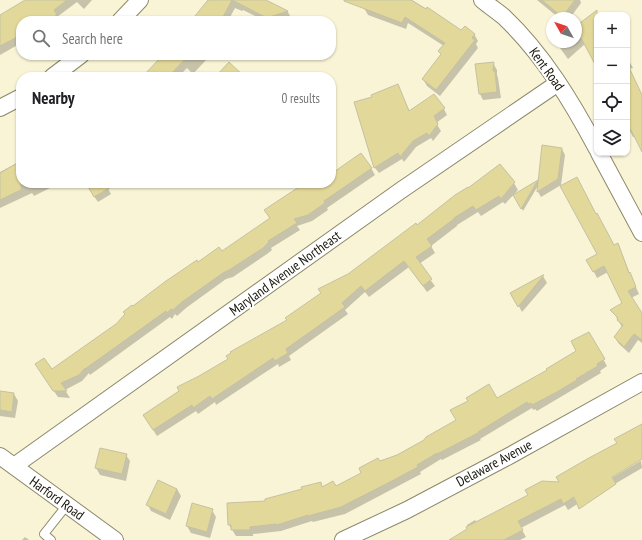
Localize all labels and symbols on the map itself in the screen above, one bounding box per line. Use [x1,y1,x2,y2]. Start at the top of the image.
north arrow [546,12,582,48]
street label: Kent Road [525,44,569,94]
street label: Maryland Avenue Northeast [226,226,344,319]
street label: Delaware Avenue [453,435,535,491]
street label: Harford Road [26,472,88,524]

